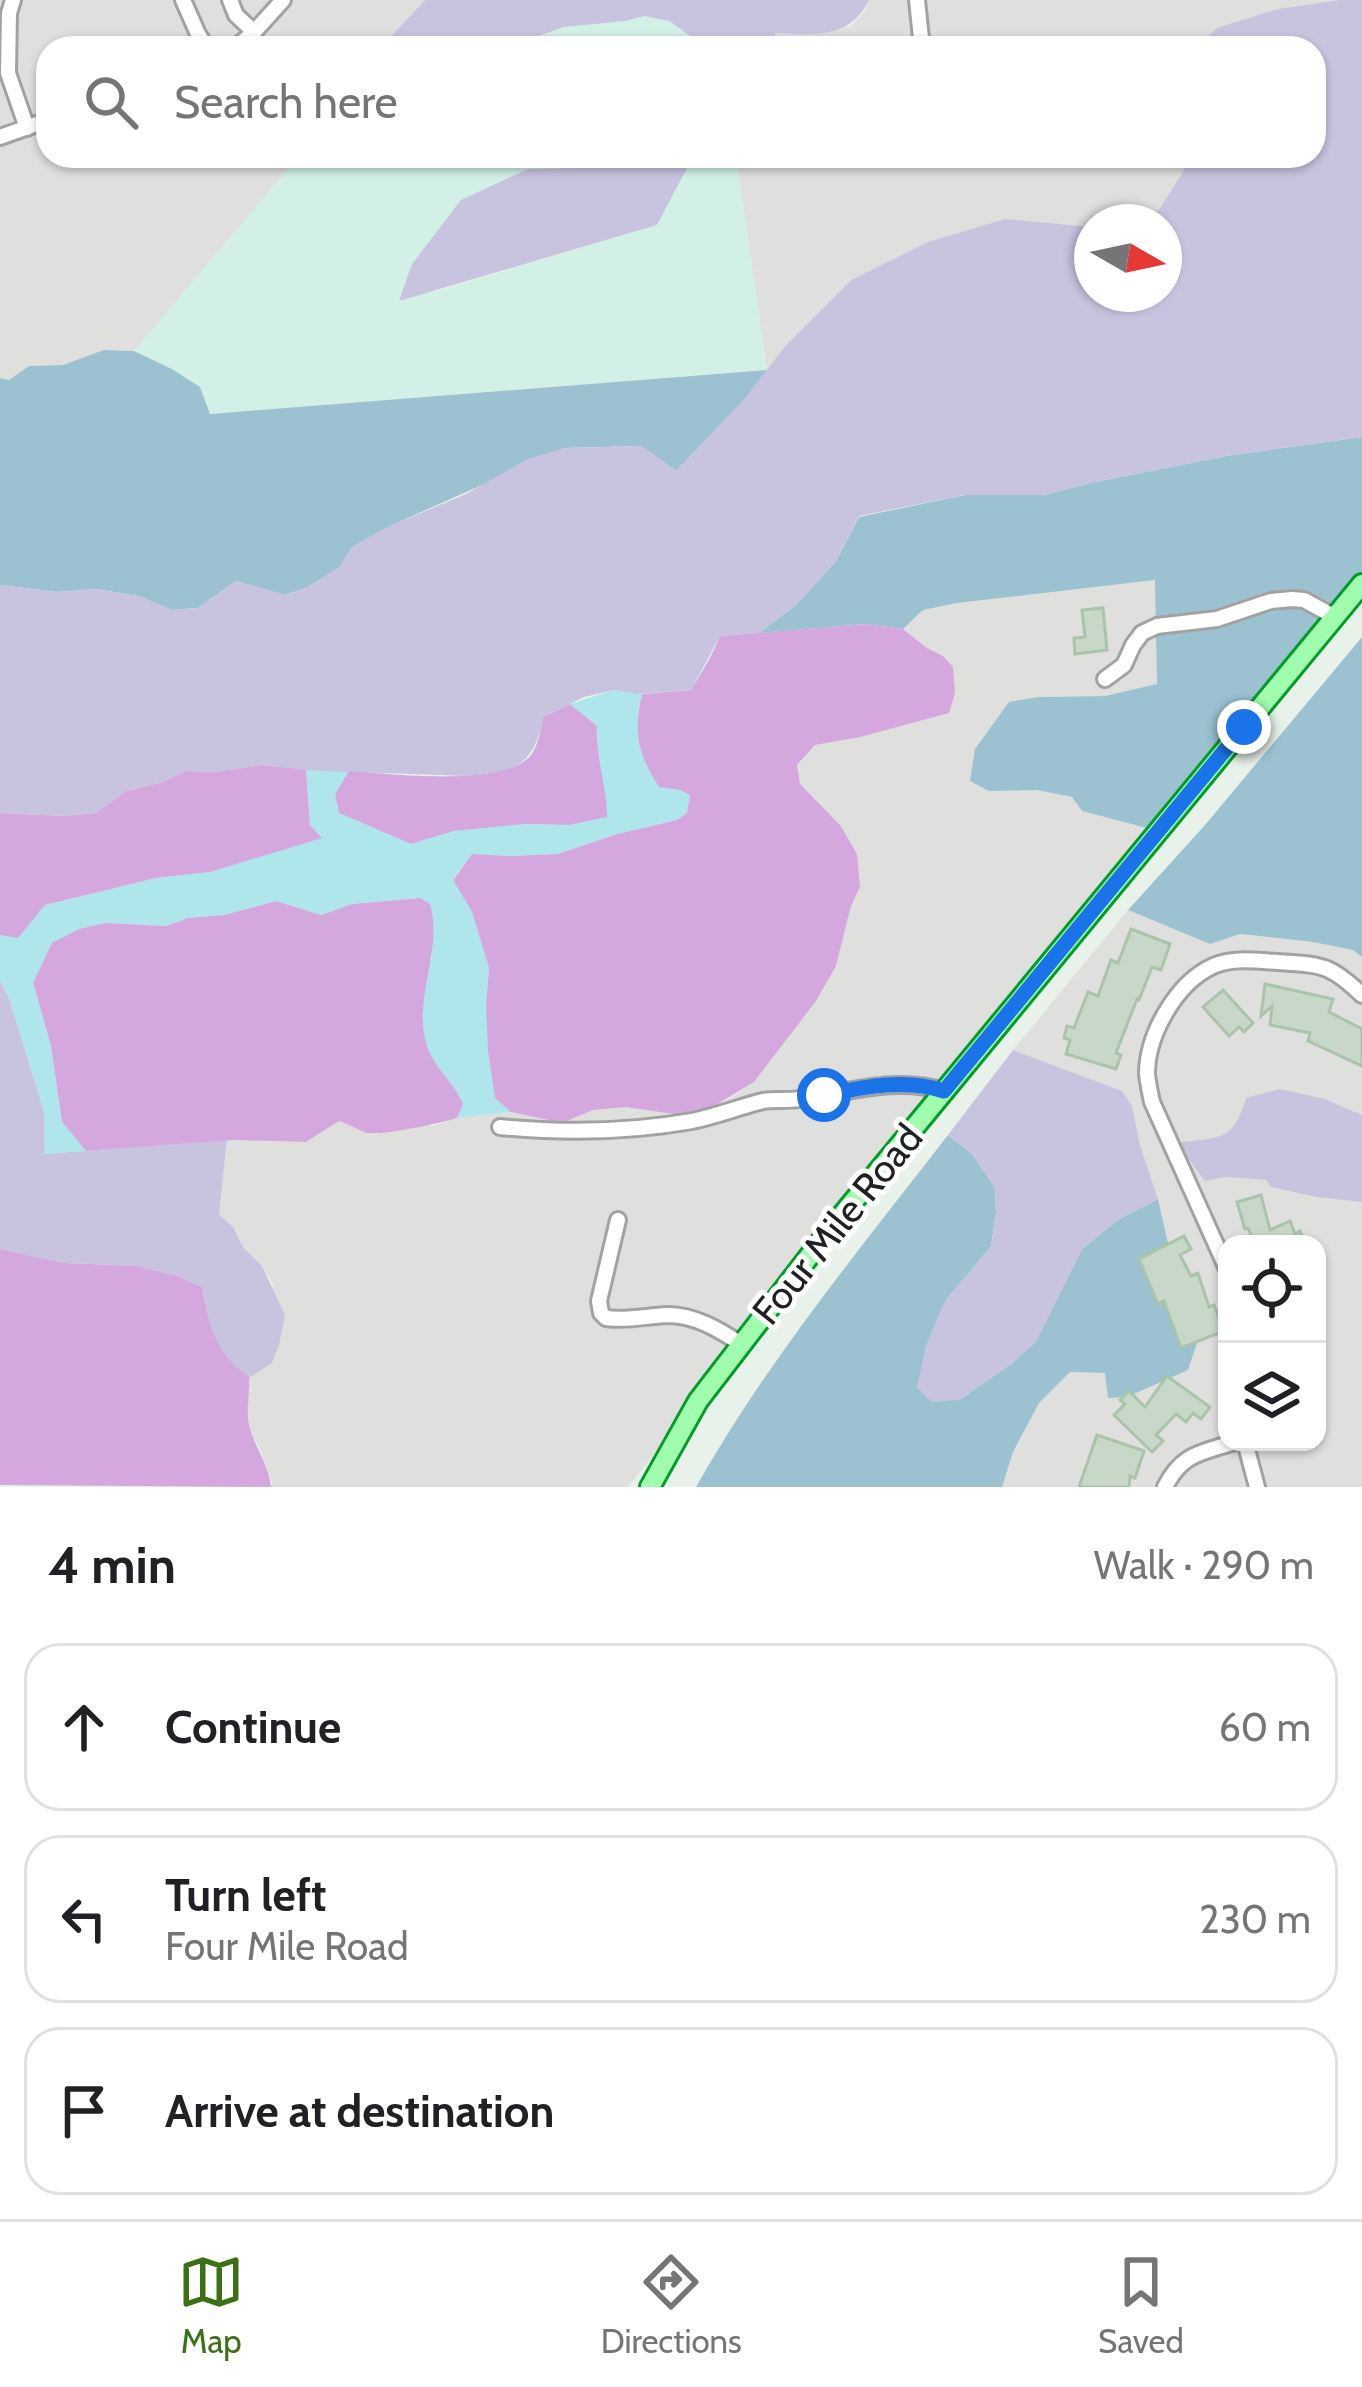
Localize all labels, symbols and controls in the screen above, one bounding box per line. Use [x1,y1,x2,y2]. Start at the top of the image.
search box [36,36,1326,168]
icon: search [78,69,144,135]
text: Search here [174,75,398,129]
north arrow [1074,204,1182,312]
route end [1217,700,1271,754]
route start [797,1068,851,1122]
street label: Four Mile Road [742,1114,932,1334]
map controls [1218,1235,1326,1451]
button: locate [1218,1235,1326,1343]
button: layers [1218,1343,1326,1451]
text: 4 min [48,1534,176,1596]
text: Walk · 290 m [1094,1541,1314,1589]
icon: ahead [51,1694,117,1760]
text: Continue [165,1700,341,1754]
text: 60 m [1219,1703,1311,1751]
text: Turn left [165,1868,327,1922]
icon: left [51,1886,117,1952]
text: 230 m [1199,1895,1311,1943]
text: Four Mile Road [165,1922,409,1970]
icon: arrive [51,2078,117,2144]
text: Arrive at destination [165,2084,554,2138]
tab: Map [178,2249,244,2361]
tab: Directions [601,2249,742,2361]
tab: Saved [1098,2249,1184,2361]

